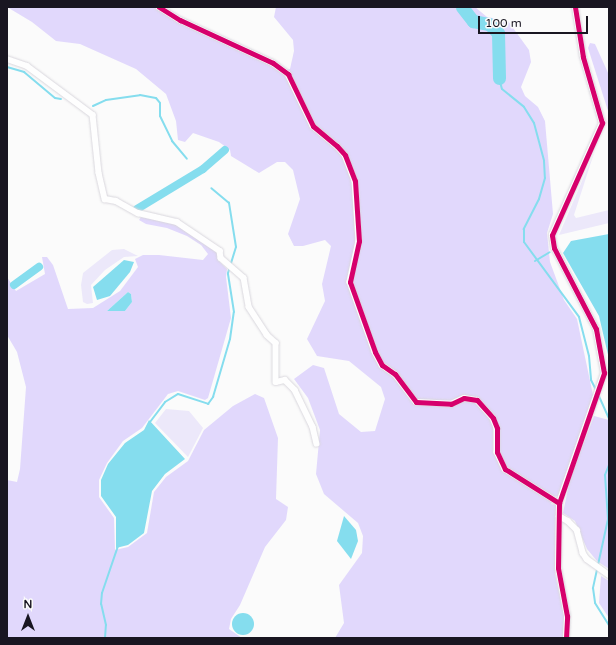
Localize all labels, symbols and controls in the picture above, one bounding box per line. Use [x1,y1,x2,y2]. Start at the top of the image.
scale bar [480,8,590,34]
text: 100 m [485,16,522,30]
north arrow [8,597,48,637]
text: N [24,598,32,611]

